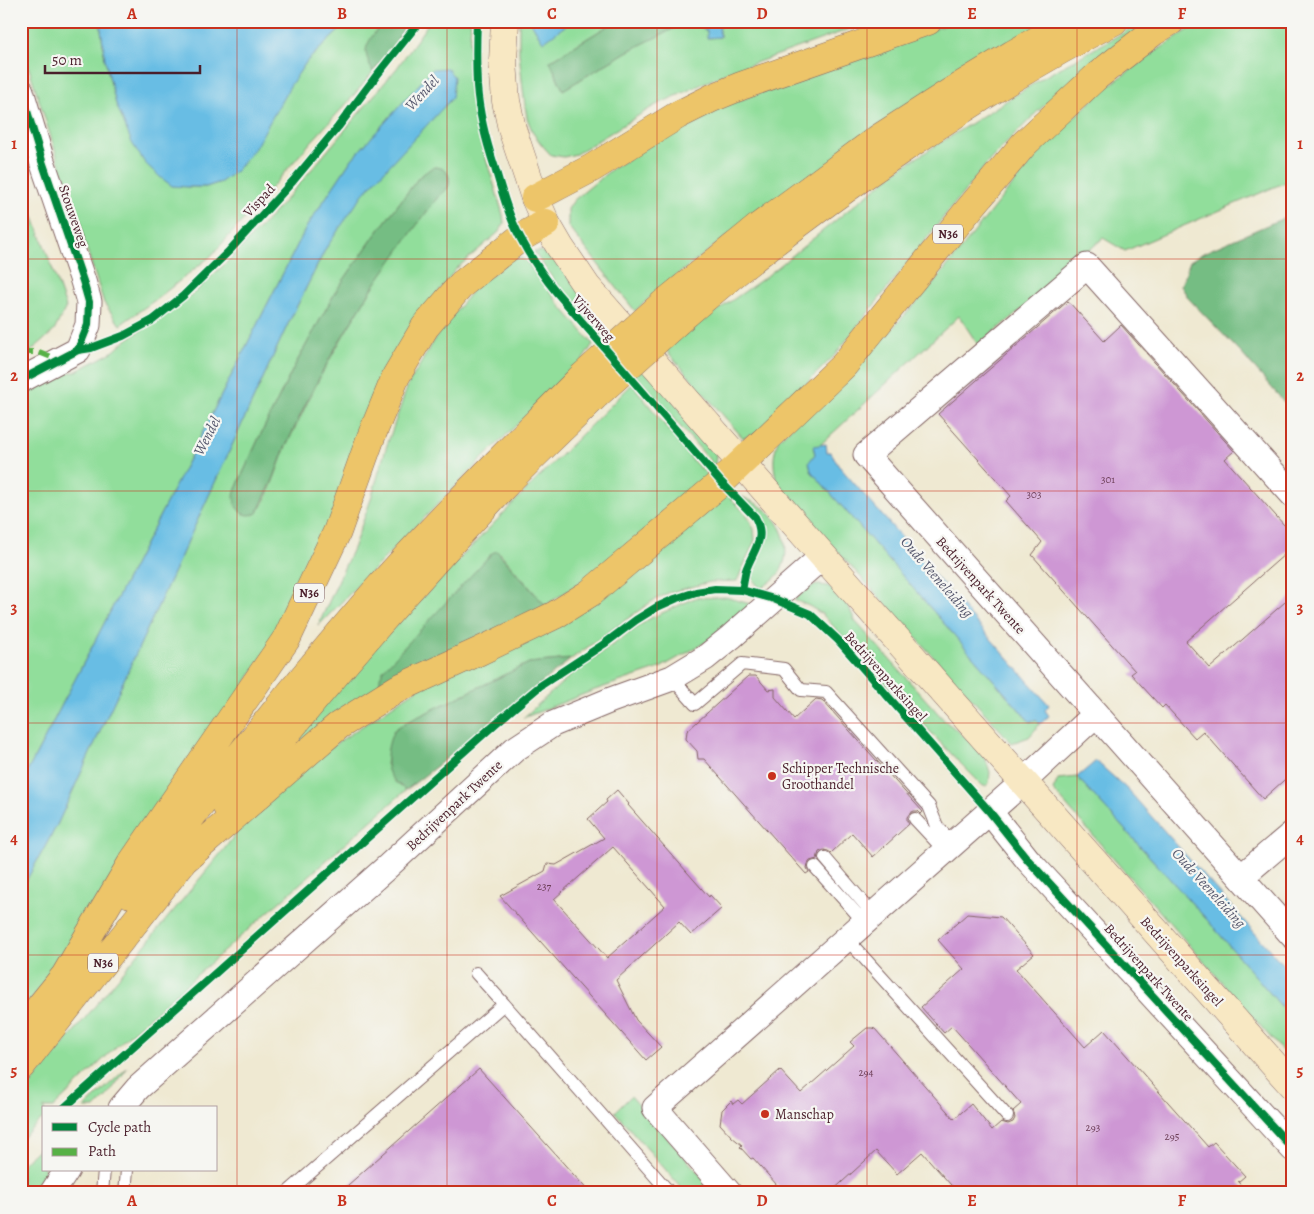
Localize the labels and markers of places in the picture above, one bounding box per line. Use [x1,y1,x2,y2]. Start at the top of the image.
place label: Schipper Technische Groothandel [782,759,899,794]
marker: Schipper Technische Groothandel [766,770,778,782]
place label: Manschap [775,1105,834,1124]
marker: Manschap [759,1108,771,1120]

